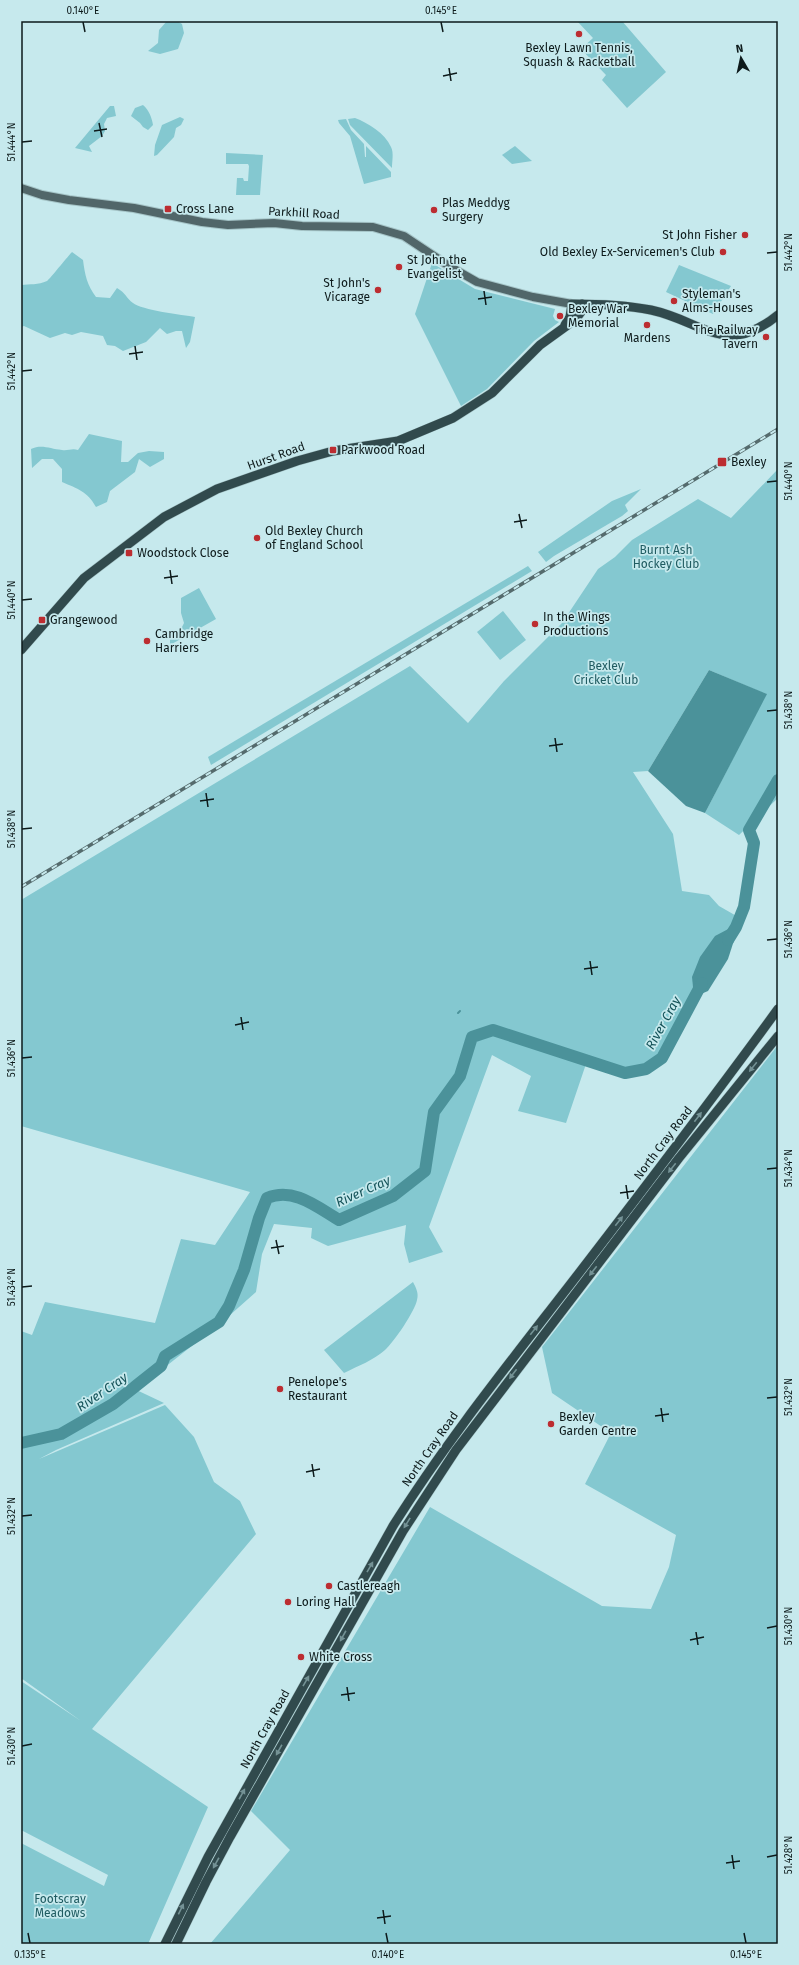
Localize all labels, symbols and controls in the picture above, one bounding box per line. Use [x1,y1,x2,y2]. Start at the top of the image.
text: 0.140°E [67,5,99,17]
text: 0.145°E [425,5,457,17]
marker: Bexley Lawn Tennis, Squash & Racketball [574,29,584,39]
north arrow [721,38,761,78]
place label: Bexley Lawn Tennis, Squash & Racketball [523,41,635,69]
text: N [735,42,744,56]
text: 51.444°N [6,123,18,161]
place label: Plas Meddyg Surgery [442,196,511,224]
place label: Cross Lane [176,202,234,216]
marker: Cross Lane [163,204,173,214]
street label: Parkhill Road [268,204,340,222]
marker: Plas Meddyg Surgery [429,205,439,215]
place label: St John Fisher [662,228,737,242]
marker: St John Fisher [740,230,750,240]
text: 51.442°N [783,233,795,271]
place label: Old Bexley Ex-Servicemen's Club [540,245,715,259]
marker: Old Bexley Ex-Servicemen's Club [718,247,728,257]
place label: St John the Evangelist [407,253,467,281]
marker: St John the Evangelist [394,262,404,272]
place label: St John's Vicarage [323,276,370,304]
marker: St John's Vicarage [373,285,383,295]
place label: Styleman's Alms-Houses [682,287,753,315]
marker: Styleman's Alms-Houses [669,296,679,306]
place label: Bexley War Memorial [568,302,628,330]
marker: Bexley War Memorial [555,311,565,321]
marker: Mardens [642,320,652,330]
place label: The Railway Tavern [694,323,758,351]
place label: Mardens [624,331,671,345]
marker: The Railway Tavern [761,332,771,342]
text: 51.442°N [6,352,18,390]
street label: Hurst Road [245,439,307,473]
place label: Parkwood Road [341,443,425,457]
marker: Parkwood Road [328,445,338,455]
place label: Bexley [731,455,766,469]
marker: Bexley [716,456,728,468]
text: 51.440°N [783,461,795,501]
place label: Old Bexley Church of England School [265,524,363,552]
marker: Old Bexley Church of England School [252,533,262,543]
park label: Burnt Ash Hockey Club [633,543,699,571]
place label: Woodstock Close [137,546,229,560]
marker: Woodstock Close [124,548,134,558]
text: 51.440°N [6,580,18,620]
place label: In the Wings Productions [543,610,610,638]
place label: Grangewood [50,613,118,627]
marker: Grangewood [37,615,47,625]
marker: In the Wings Productions [530,619,540,629]
place label: Cambridge Harriers [155,627,213,655]
marker: Cambridge Harriers [142,636,152,646]
park label: Bexley Cricket Club [574,659,638,687]
text: 51.438°N [783,691,795,729]
text: 51.438°N [6,810,18,848]
text: 51.436°N [783,920,795,958]
water label: River Cray [642,993,684,1052]
text: 51.436°N [6,1039,18,1077]
one-way arrow [749,1061,758,1072]
street label: North Cray Road [631,1104,695,1182]
one-way arrow [694,1112,702,1123]
text: 51.434°N [783,1149,795,1187]
one-way arrow [668,1162,676,1173]
water label: River Cray [333,1172,393,1210]
one-way arrow [615,1215,623,1226]
one-way arrow [588,1265,597,1276]
text: 51.434°N [6,1268,18,1306]
one-way arrow [530,1325,538,1336]
one-way arrow [509,1368,518,1379]
water label: River Cray [74,1369,131,1414]
place label: Penelope's Restaurant [288,1375,348,1403]
text: 51.432°N [783,1378,795,1416]
marker: Penelope's Restaurant [275,1384,285,1394]
street label: North Cray Road [399,1409,461,1489]
place label: Bexley Garden Centre [559,1410,637,1438]
marker: Bexley Garden Centre [546,1419,556,1429]
text: 51.432°N [6,1497,18,1535]
one-way arrow [404,1517,411,1529]
one-way arrow [366,1561,373,1573]
place label: Castlereagh [337,1579,400,1593]
marker: Castlereagh [324,1581,334,1591]
place label: Loring Hall [296,1595,355,1609]
marker: Loring Hall [283,1597,293,1607]
text: 51.430°N [783,1607,795,1645]
one-way arrow [340,1630,346,1642]
place label: White Cross [309,1650,373,1664]
marker: White Cross [296,1652,306,1662]
one-way arrow [303,1675,309,1687]
street label: North Cray Road [237,1687,293,1771]
text: 51.430°N [6,1727,18,1765]
one-way arrow [276,1744,283,1756]
one-way arrow [239,1788,246,1800]
text: 51.428°N [783,1836,795,1874]
one-way arrow [213,1857,219,1869]
park label: Footscray Meadows [34,1892,86,1920]
one-way arrow [178,1903,184,1914]
text: 0.135°E [14,1949,46,1961]
text: 0.140°E [372,1949,404,1961]
text: 0.145°E [730,1949,762,1961]

